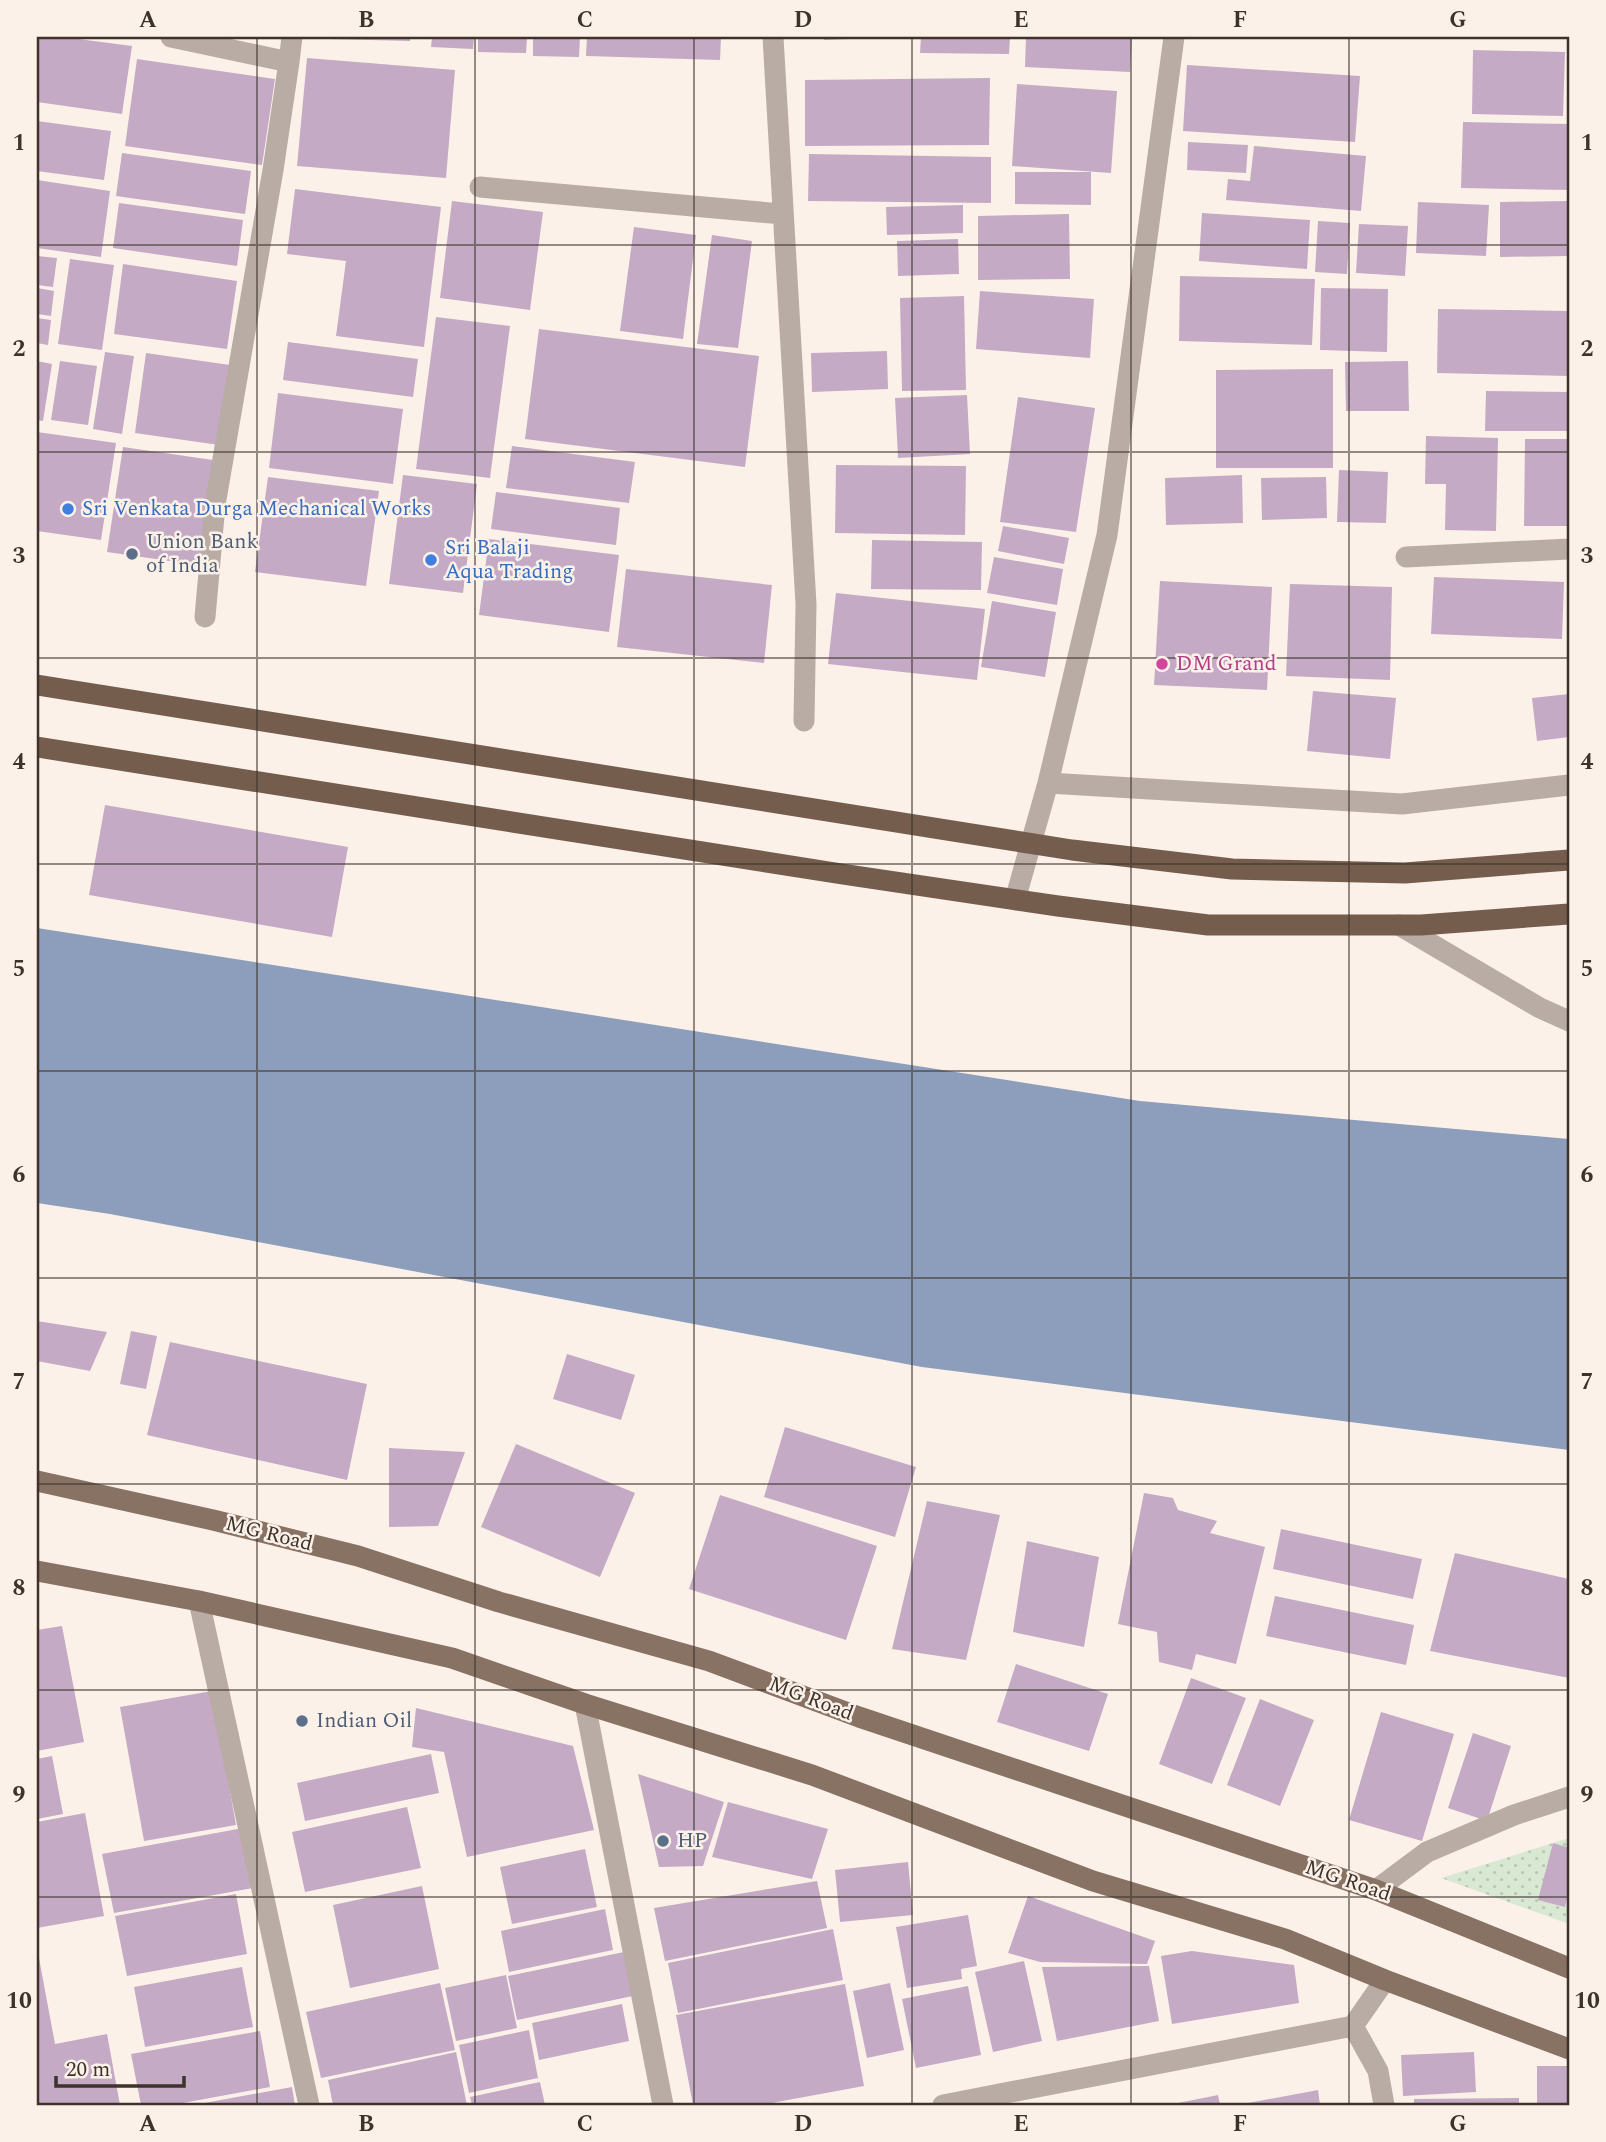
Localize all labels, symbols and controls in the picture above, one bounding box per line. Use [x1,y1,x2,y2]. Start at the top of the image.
text: A [139,3,157,38]
text: B [358,3,374,38]
text: C [577,3,593,38]
text: D [794,3,812,38]
text: E [1013,3,1029,38]
text: F [1233,3,1247,38]
text: G [1449,3,1467,38]
text: 1 [13,126,25,161]
text: 1 [1581,126,1593,161]
text: 2 [13,332,26,367]
text: 2 [1581,332,1594,367]
place label: Sri Venkata Durga Mechanical Works [82,493,431,525]
marker: Sri Venkata Durga Mechanical Works [60,501,76,517]
place label: Union Bank of India [146,526,258,582]
place label: Sri Balaji Aqua Trading [445,532,574,588]
text: 3 [13,539,26,574]
text: 3 [1581,539,1594,574]
marker: Union Bank of India [124,546,140,562]
marker: Sri Balaji Aqua Trading [423,552,439,568]
place label: DM Grand [1176,648,1276,680]
marker: DM Grand [1154,656,1170,672]
text: 4 [13,745,26,780]
text: 4 [1581,745,1594,780]
text: 5 [13,952,25,987]
text: 5 [1581,952,1593,987]
text: 6 [13,1158,26,1193]
text: 6 [1581,1158,1594,1193]
text: 7 [13,1365,25,1400]
text: 7 [1581,1365,1593,1400]
street label: MG Road [222,1508,316,1560]
text: 8 [13,1571,25,1606]
text: 8 [1581,1571,1593,1606]
street label: MG Road [764,1668,858,1730]
place label: Indian Oil [316,1705,412,1737]
marker: Indian Oil [294,1713,310,1729]
text: 9 [13,1778,26,1813]
text: 9 [1581,1778,1594,1813]
place label: HP [677,1825,707,1857]
marker: HP [655,1833,671,1849]
street label: MG Road [1301,1851,1395,1911]
text: 10 [6,1984,32,2019]
text: 10 [1574,1984,1600,2019]
scale bar [56,2044,184,2088]
text: 20 m [66,2054,110,2086]
text: A [139,2107,157,2142]
text: B [358,2107,374,2142]
text: C [577,2107,593,2142]
text: D [794,2107,812,2142]
text: E [1013,2107,1029,2142]
text: F [1233,2107,1247,2142]
text: G [1449,2107,1467,2142]

